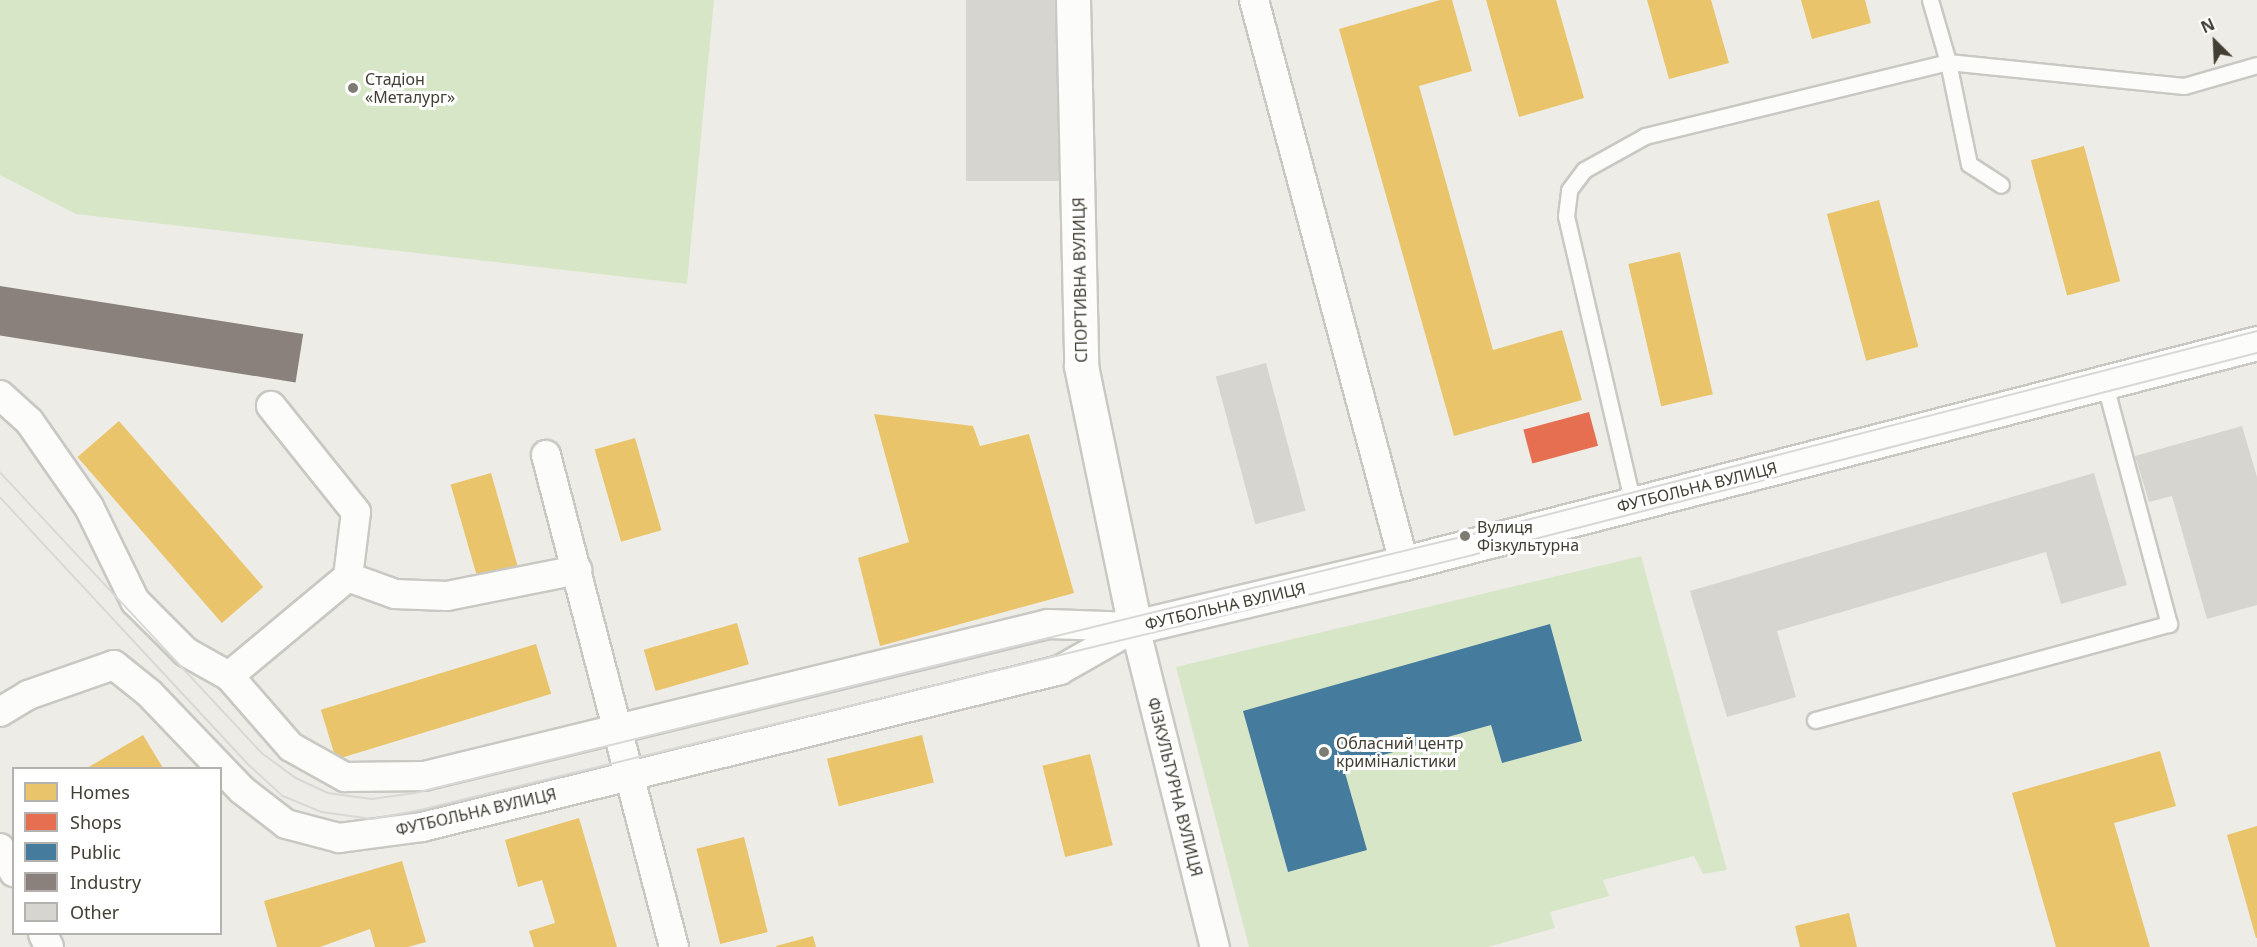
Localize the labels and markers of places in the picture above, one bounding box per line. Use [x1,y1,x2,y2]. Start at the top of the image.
place label: Стадіон «Металург» [365,69,455,107]
marker: Стадіон «Металург» [346,81,360,95]
place label: Вулиця Фізкультурна [1477,517,1579,555]
marker: Вулиця Фізкультурна [1458,529,1472,543]
place label: Обласний центр криміналістики [1336,733,1463,771]
marker: Обласний центр криміналістики [1317,745,1331,759]

